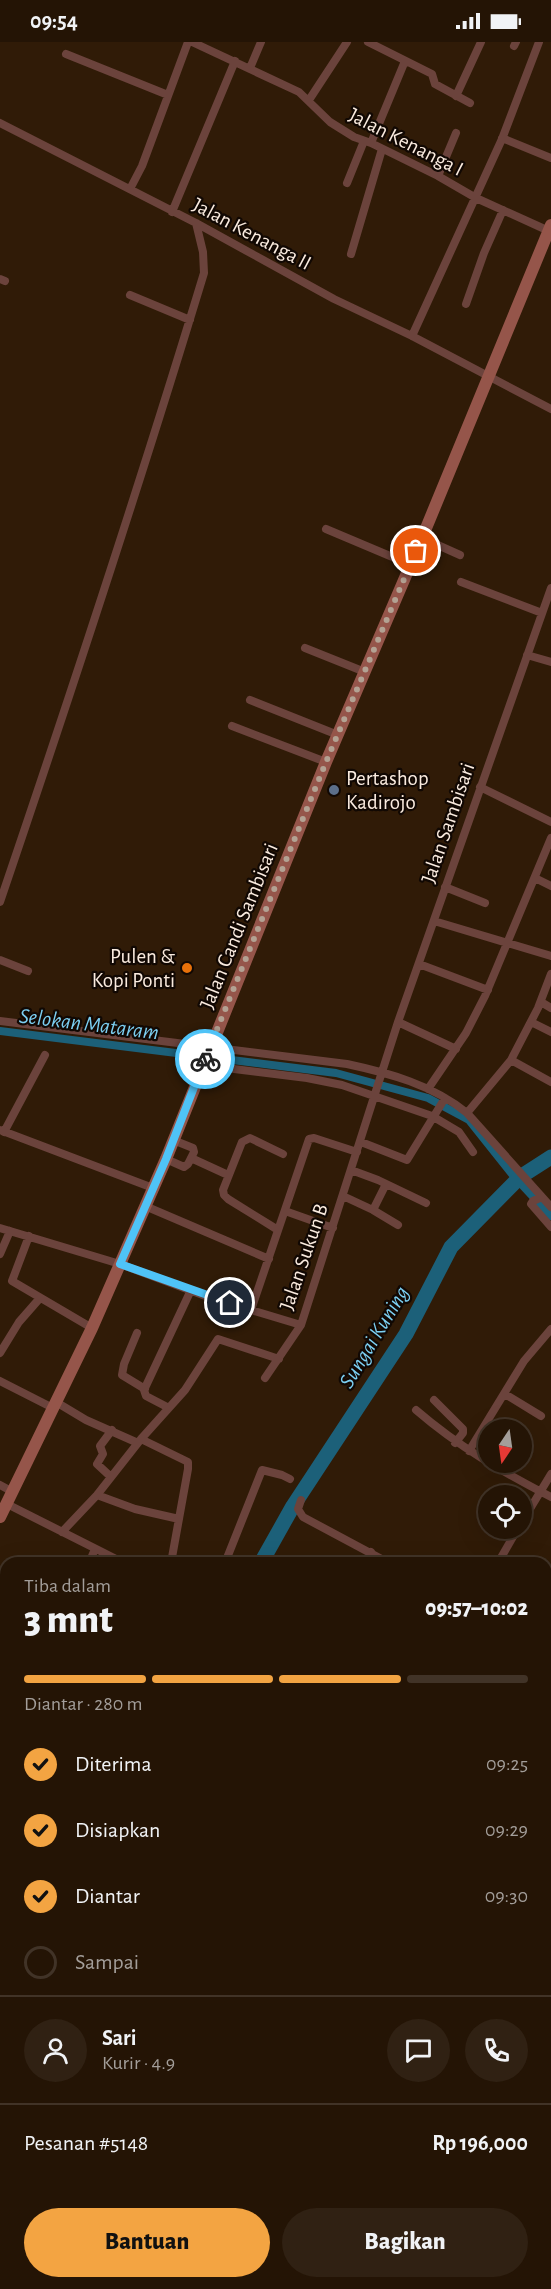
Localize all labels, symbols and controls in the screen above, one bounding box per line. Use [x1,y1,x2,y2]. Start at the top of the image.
text: 09:54 [30,10,78,32]
street label: Jalan Kenanga I [345,104,467,180]
street label: Jalan Kenanga II [189,194,315,274]
pin [390,525,441,576]
icon: bag [399,534,432,567]
street label: Jalan Sambisari [418,760,478,886]
place label: Pertashop Kadirojo [346,768,429,813]
marker: Pertashop Kadirojo [327,783,341,797]
street label: Jalan Candi Sambisari [196,840,282,1012]
place label: Pulen & Kopi Ponti [92,946,175,991]
marker: Pulen & Kopi Ponti [180,961,194,975]
water label: Selokan Mataram [18,1005,160,1043]
courier [175,1029,235,1089]
icon: bike [189,1043,222,1076]
street label: Jalan Sukun B [276,1201,332,1313]
pin [204,1277,255,1328]
water label: Sungai Kuning [335,1282,413,1392]
icon: home [213,1286,246,1319]
north arrow [478,1419,532,1473]
map controls [478,1419,532,1539]
button: locate [478,1485,532,1539]
text: Tiba dalam [24,1576,111,1596]
text: 09:57–10:02 [425,1597,528,1619]
text: 3 mnt [24,1601,113,1640]
text: Diantar · 280 m [24,1694,143,1714]
icon: check [24,1748,57,1781]
text: Diterima [75,1753,152,1775]
text: 09:25 [486,1754,528,1774]
icon: check [24,1814,57,1847]
text: Disiapkan [75,1819,160,1841]
text: 09:29 [485,1820,528,1840]
icon: check [24,1880,57,1913]
text: Diantar [75,1885,140,1907]
text: 09:30 [485,1886,528,1906]
text: Sampai [75,1951,139,1973]
button: person [24,2019,87,2082]
button: chat [387,2019,450,2082]
button: phone [465,2019,528,2082]
text: Sari [102,2027,136,2049]
text: Kurir · 4.9 [102,2053,175,2073]
text: Pesanan #5148 [24,2132,148,2154]
text: Rp 196,000 [432,2132,528,2154]
button: Bantuan [24,2208,270,2277]
button: Bagikan [282,2208,528,2277]

